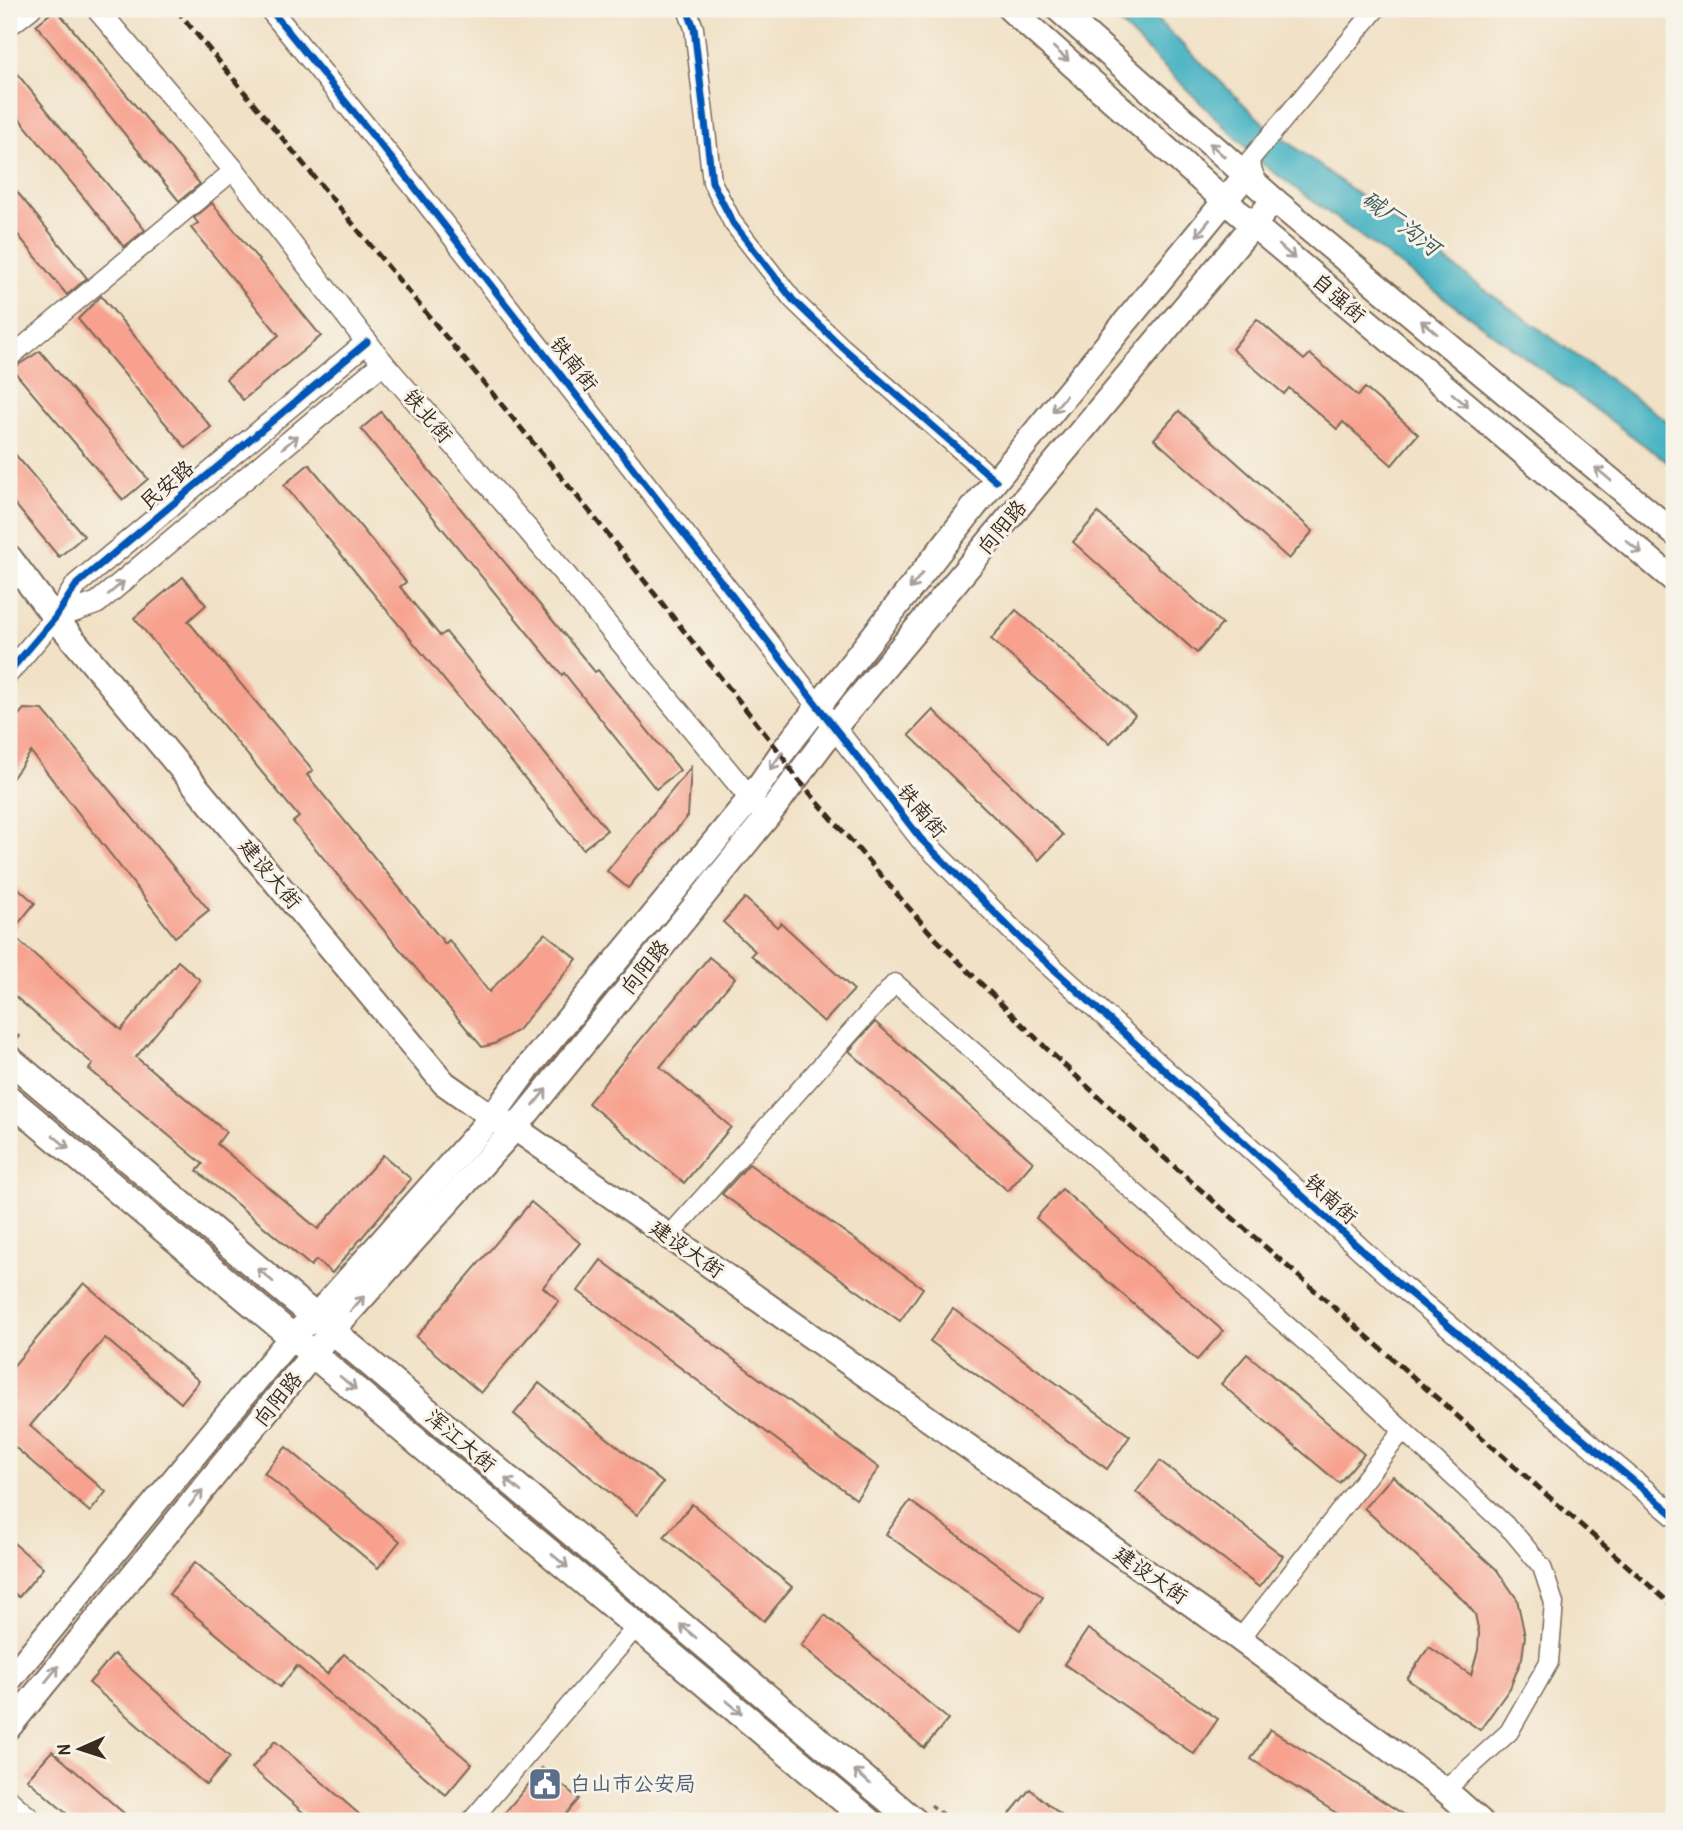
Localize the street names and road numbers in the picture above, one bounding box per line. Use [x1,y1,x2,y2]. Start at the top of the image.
street label: 自强街 [1306,266,1373,329]
street label: 铁南街 [544,330,605,397]
street label: 铁北街 [397,382,460,449]
street label: 民安路 [133,453,200,516]
street label: 向阳路 [970,493,1033,560]
street label: 铁南街 [891,777,954,844]
street label: 建设大街 [232,832,308,915]
street label: 向阳路 [614,933,676,1000]
street label: 铁南街 [1298,1167,1364,1230]
street label: 建设大街 [645,1213,730,1285]
street label: 向阳路 [247,1365,309,1432]
street label: 浑江大街 [420,1403,503,1479]
street label: 建设大街 [1109,1539,1194,1611]

